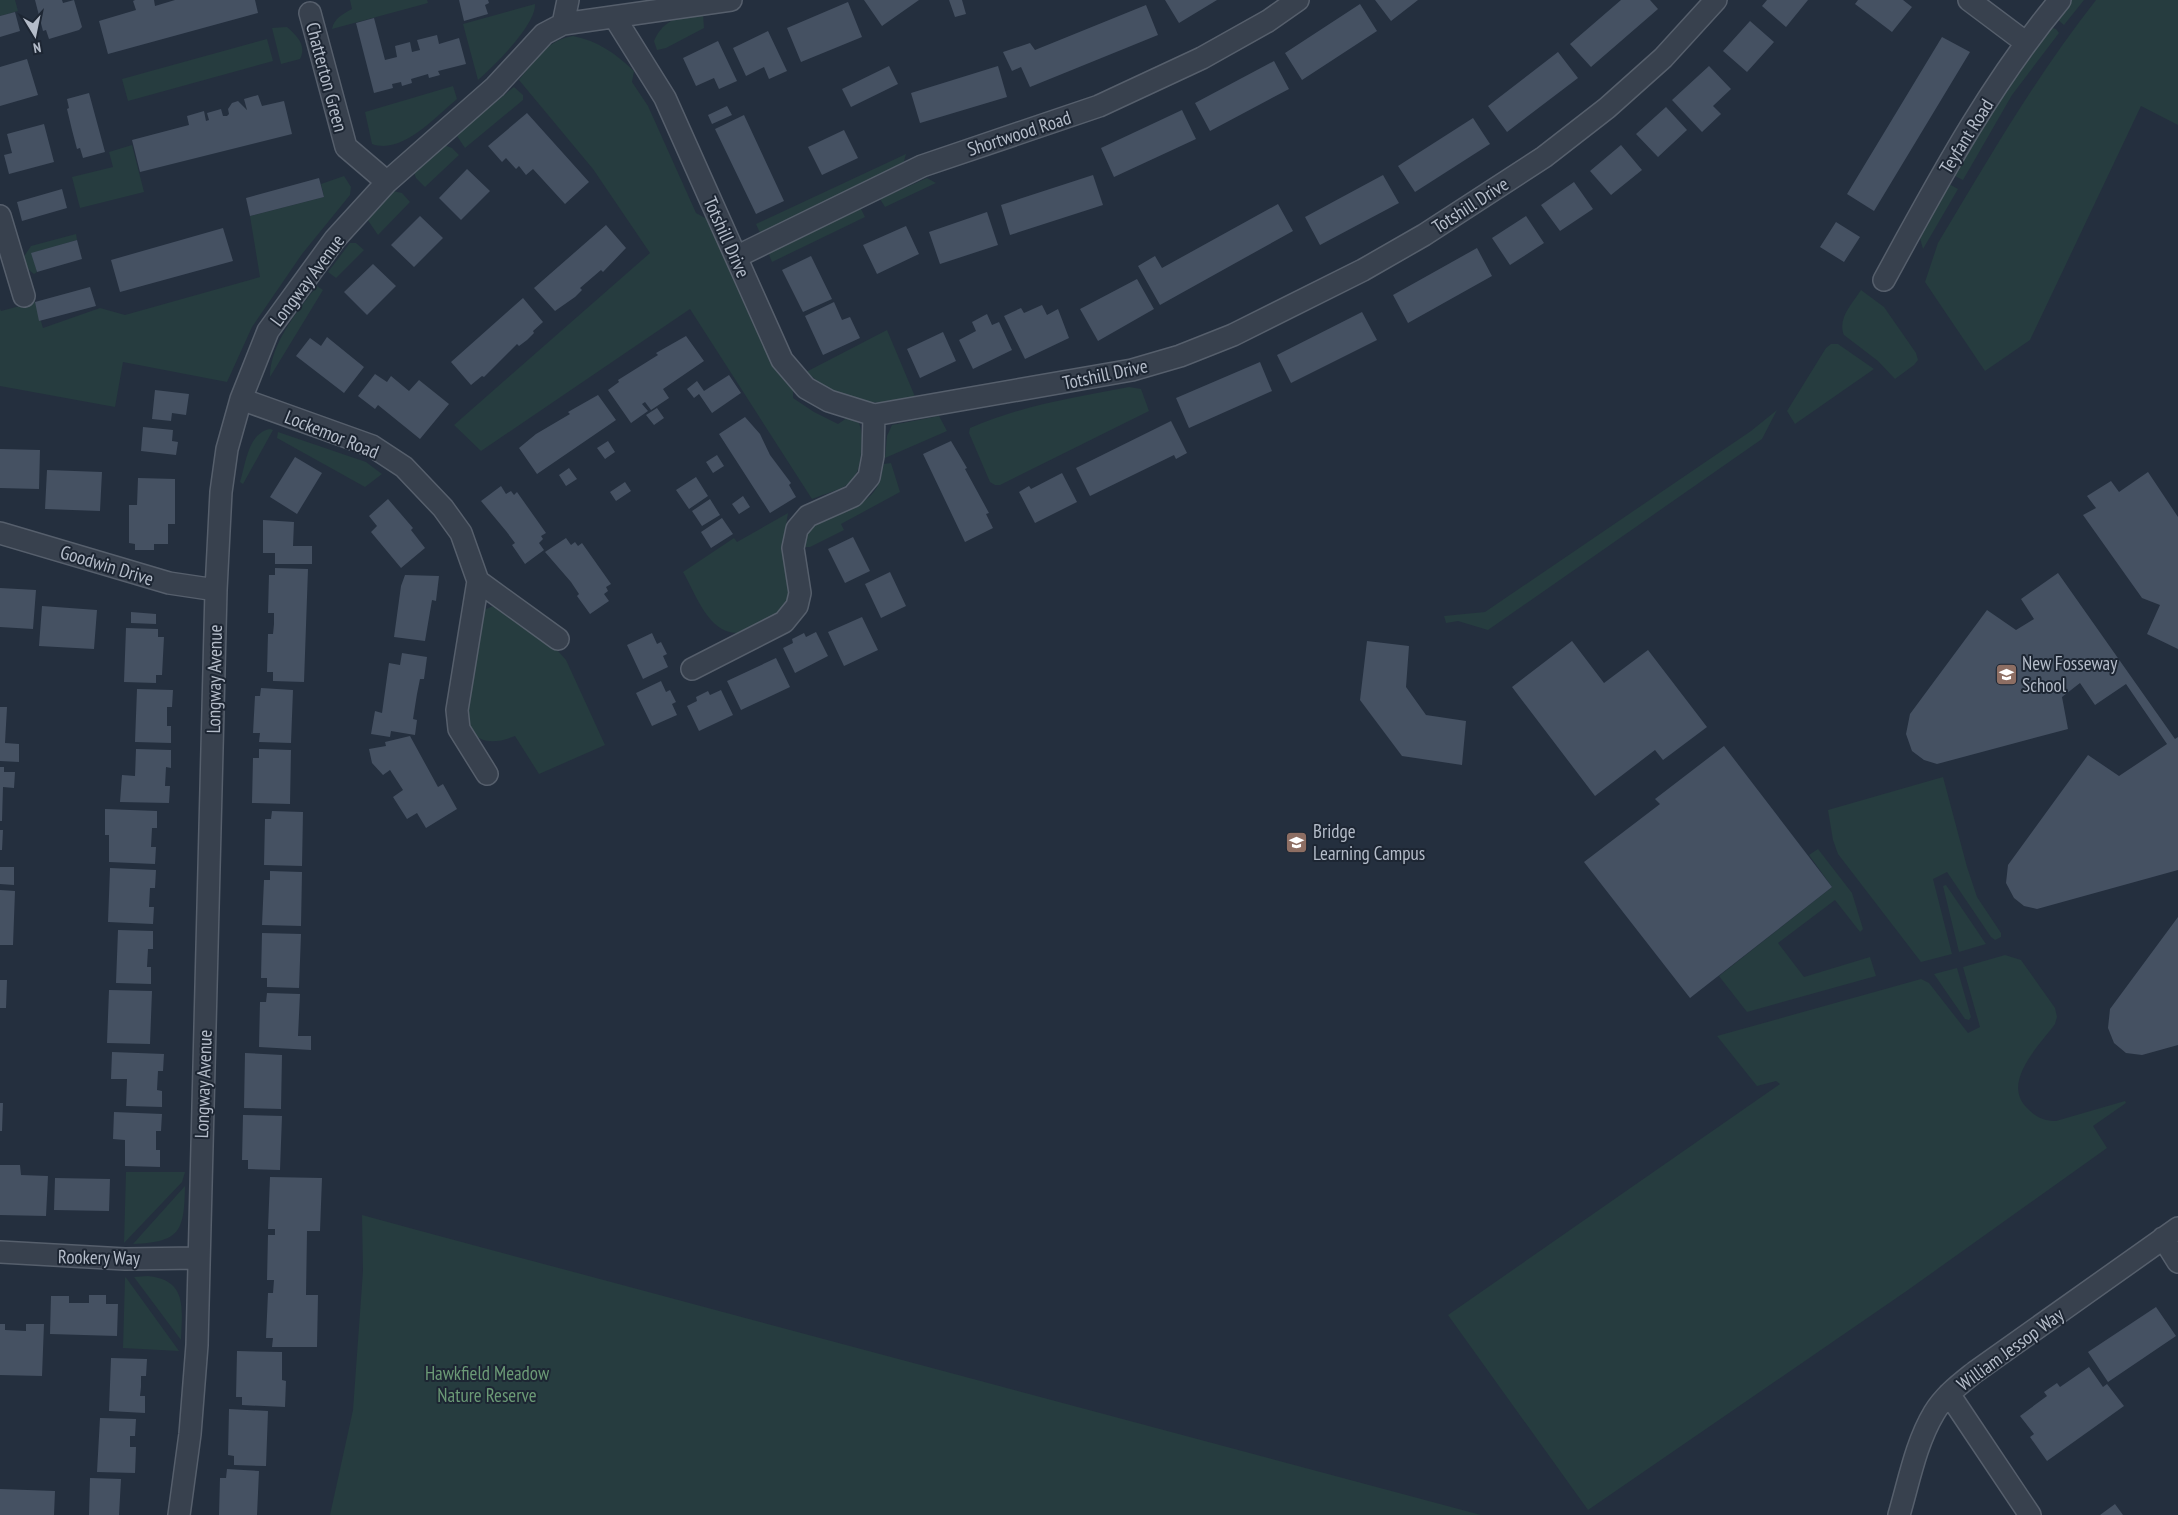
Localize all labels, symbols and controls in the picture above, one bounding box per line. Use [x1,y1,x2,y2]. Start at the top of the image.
north arrow [10,10,60,60]
street label: Chatterton Green [301,20,353,134]
text: N [32,38,43,57]
street label: Teyfant Road [1934,94,1998,178]
street label: Shortwood Road [964,105,1074,161]
street label: Totshill Drive [1427,171,1513,239]
street label: Totshill Drive [698,193,756,281]
street label: Longway Avenue [265,229,349,331]
street label: Totshill Drive [1060,353,1150,395]
street label: Lockemor Road [281,404,383,464]
street label: Goodwin Drive [57,539,157,591]
street label: Longway Avenue [201,624,227,734]
place label: New Fosseway School [2022,651,2118,697]
school or university icon: New Fosseway School [1994,662,2018,686]
place label: Bridge Learning Campus [1313,819,1425,865]
school or university icon: Bridge Learning Campus [1285,830,1309,854]
street label: Longway Avenue [189,1029,217,1139]
street label: Rookery Way [58,1244,141,1270]
street label: William Jessop Way [1952,1302,2069,1396]
park label: Hawkfield Meadow Nature Reserve [425,1361,550,1407]

